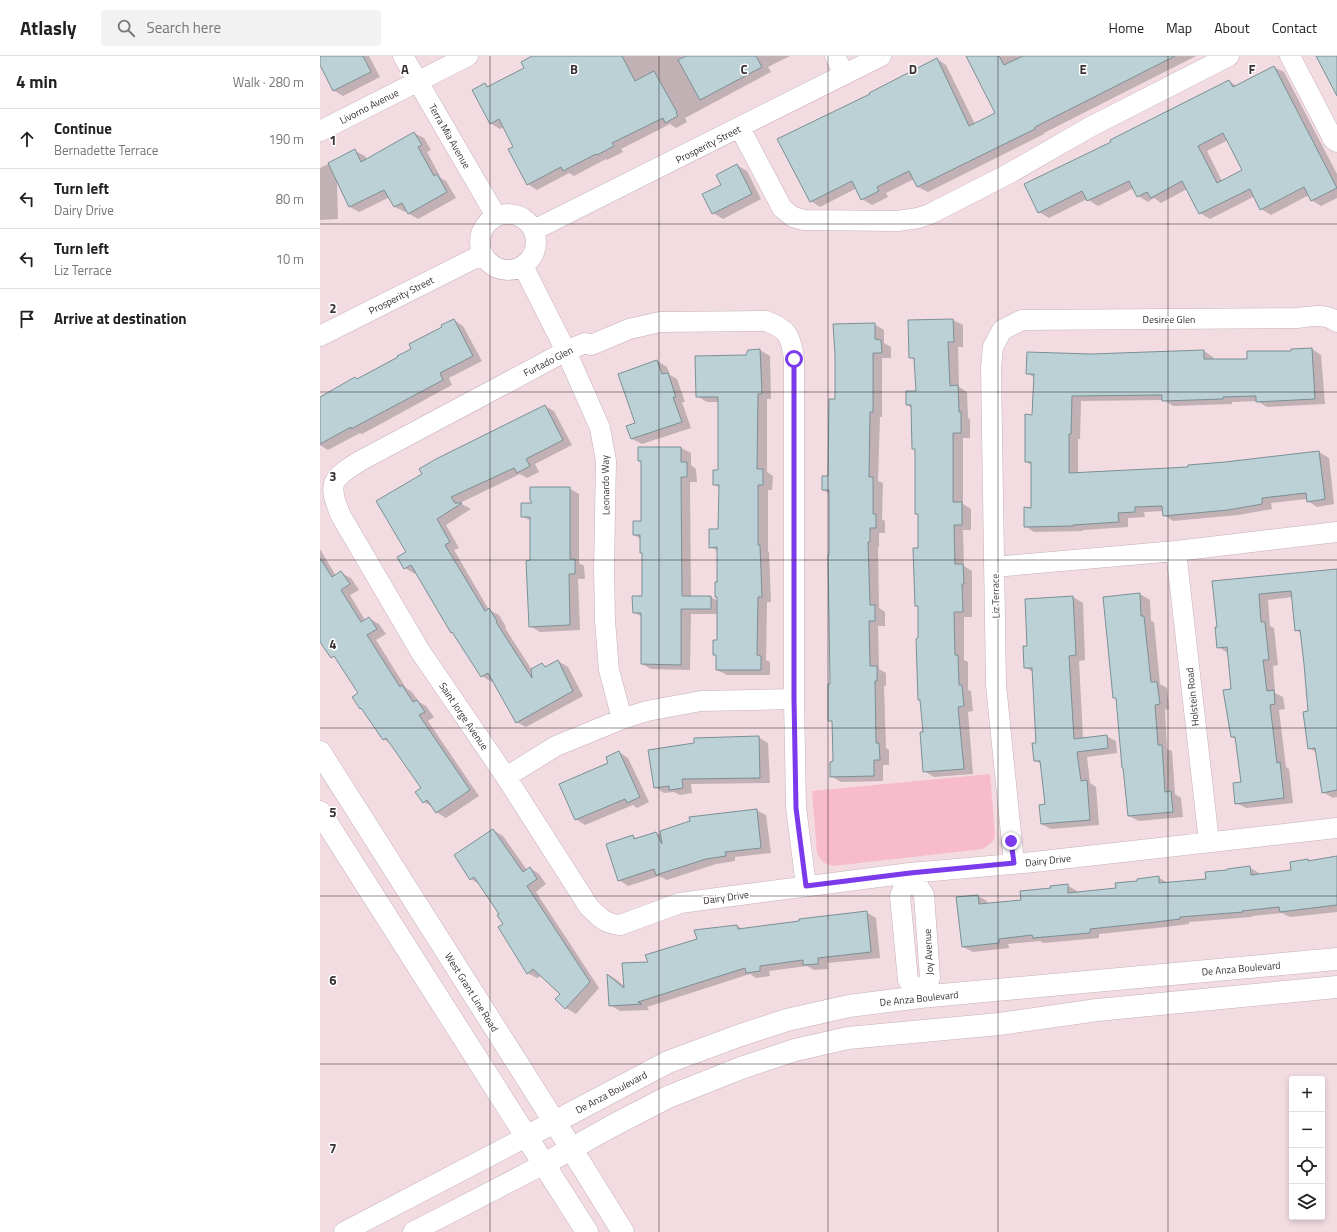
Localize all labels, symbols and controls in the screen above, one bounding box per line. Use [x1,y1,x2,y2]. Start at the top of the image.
search box [101,10,381,46]
text: Atlasly [20,13,77,42]
text: Search here [147,16,221,39]
icon: search [115,17,137,39]
text: Home [1109,17,1144,38]
text: Map [1166,17,1192,38]
text: About [1214,17,1250,38]
text: Contact [1272,17,1317,38]
text: A [401,59,409,79]
text: B [570,59,578,79]
text: C [740,59,748,79]
text: D [909,59,917,79]
text: E [1079,59,1087,79]
text: F [1249,59,1256,79]
text: 4 min [16,69,57,95]
text: Walk · 280 m [233,72,304,92]
street label: Livorno Avenue [337,85,401,128]
street label: Terra Mia Avenue [425,101,474,171]
text: Continue [54,117,112,140]
street label: Prosperity Street [673,121,744,167]
icon: ahead [16,128,38,150]
text: 190 m [268,129,304,149]
text: 1 [329,130,337,150]
text: Bernadette Terrace [54,140,158,160]
text: Turn left [54,177,109,200]
icon: left [16,188,38,210]
text: 80 m [276,189,304,209]
text: Dairy Drive [54,200,114,220]
text: Turn left [54,237,109,260]
icon: left [16,248,38,270]
text: 10 m [276,249,304,269]
text: Liz Terrace [54,260,112,280]
street label: Prosperity Street [366,272,437,318]
text: 2 [329,298,337,318]
text: Arrive at destination [54,307,187,330]
icon: arrive [16,308,38,330]
street label: Desiree Glen [1143,312,1195,327]
street label: Furtado Glen [521,342,576,380]
route start [785,350,803,368]
street label: Leonardo Way [597,455,614,515]
text: 3 [329,466,337,486]
street label: Liz Terrace [988,574,1003,618]
text: 4 [329,634,337,654]
street label: Holstein Road [1182,667,1203,727]
street label: Saint Jorge Avenue [435,679,492,753]
text: 5 [329,802,337,822]
route end [1002,832,1020,850]
street label: Dairy Drive [1024,851,1072,870]
street label: Dairy Drive [702,887,750,908]
street label: Joy Avenue [920,928,937,976]
street label: West Grant Line Road [441,950,502,1035]
street label: De Anza Boulevard [1201,958,1281,979]
text: 6 [329,970,337,990]
street label: De Anza Boulevard [879,987,959,1010]
street label: De Anza Boulevard [573,1067,650,1118]
map controls [1289,1076,1325,1220]
button: + [1289,1076,1325,1112]
button: − [1289,1112,1325,1148]
text: 7 [329,1138,337,1158]
button: locate [1289,1148,1325,1184]
button: layers [1289,1184,1325,1220]

